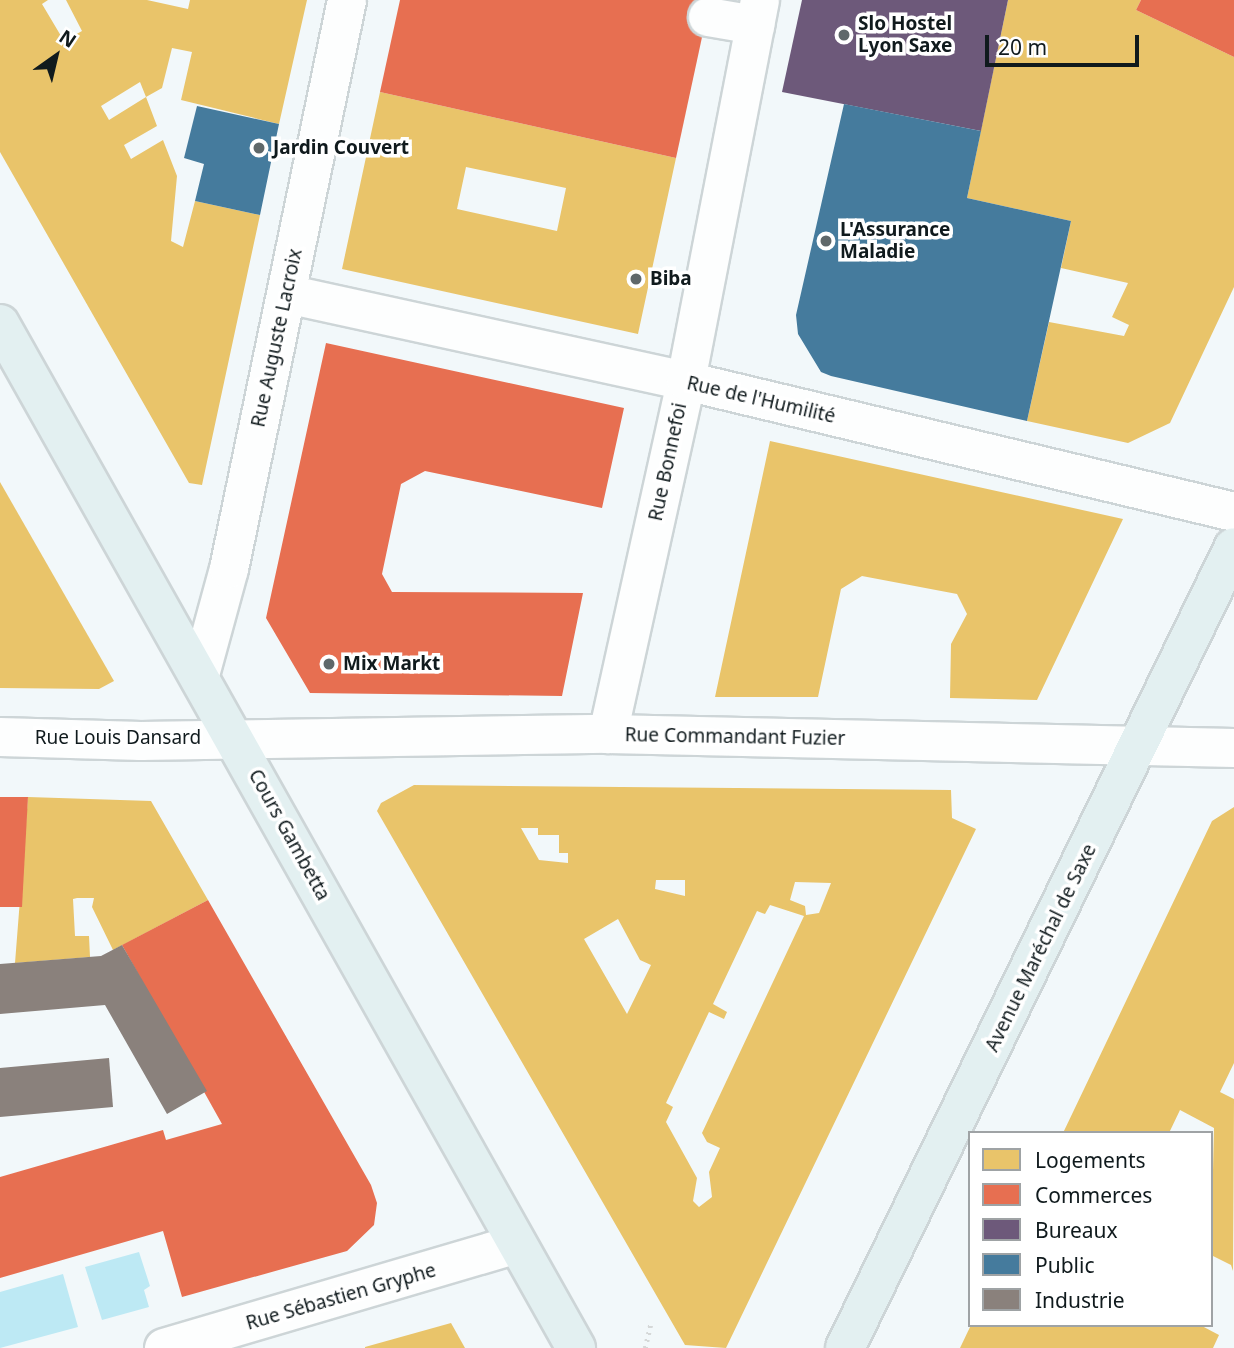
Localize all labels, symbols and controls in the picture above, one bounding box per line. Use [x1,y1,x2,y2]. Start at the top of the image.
place label: Slo Hostel Lyon Saxe [858,13,952,57]
north arrow [21,21,91,91]
scale bar [989,21,1143,65]
text: N [54,23,81,54]
marker: Slo Hostel Lyon Saxe [836,27,852,43]
text: 20 m [998,33,1047,61]
place label: Jardin Couvert [273,137,409,159]
marker: Jardin Couvert [251,140,267,156]
place label: L'Assurance Maladie [840,219,950,263]
marker: L'Assurance Maladie [818,233,834,249]
street label: Rue Auguste Lacroix [247,247,307,429]
place label: Biba [650,268,692,290]
marker: Biba [628,271,644,287]
street label: Rue de l'Humilité [685,372,837,428]
street label: Rue Bonnefoi [644,401,692,523]
place label: Mix Markt [343,653,440,675]
marker: Mix Markt [321,656,337,672]
street label: Rue Commandant Fuzier [625,724,845,750]
street label: Rue Louis Dansard [35,727,201,749]
street label: Cours Gambetta [244,766,334,904]
street label: Avenue Maréchal de Saxe [981,841,1101,1055]
legend [968,1131,1213,1327]
text: Logements [1035,1146,1146,1174]
text: Commerces [1035,1181,1152,1209]
text: Bureaux [1035,1216,1118,1244]
text: Public [1035,1251,1095,1279]
street label: Rue Sébastien Gryphe [243,1259,439,1335]
text: Industrie [1035,1286,1125,1314]

